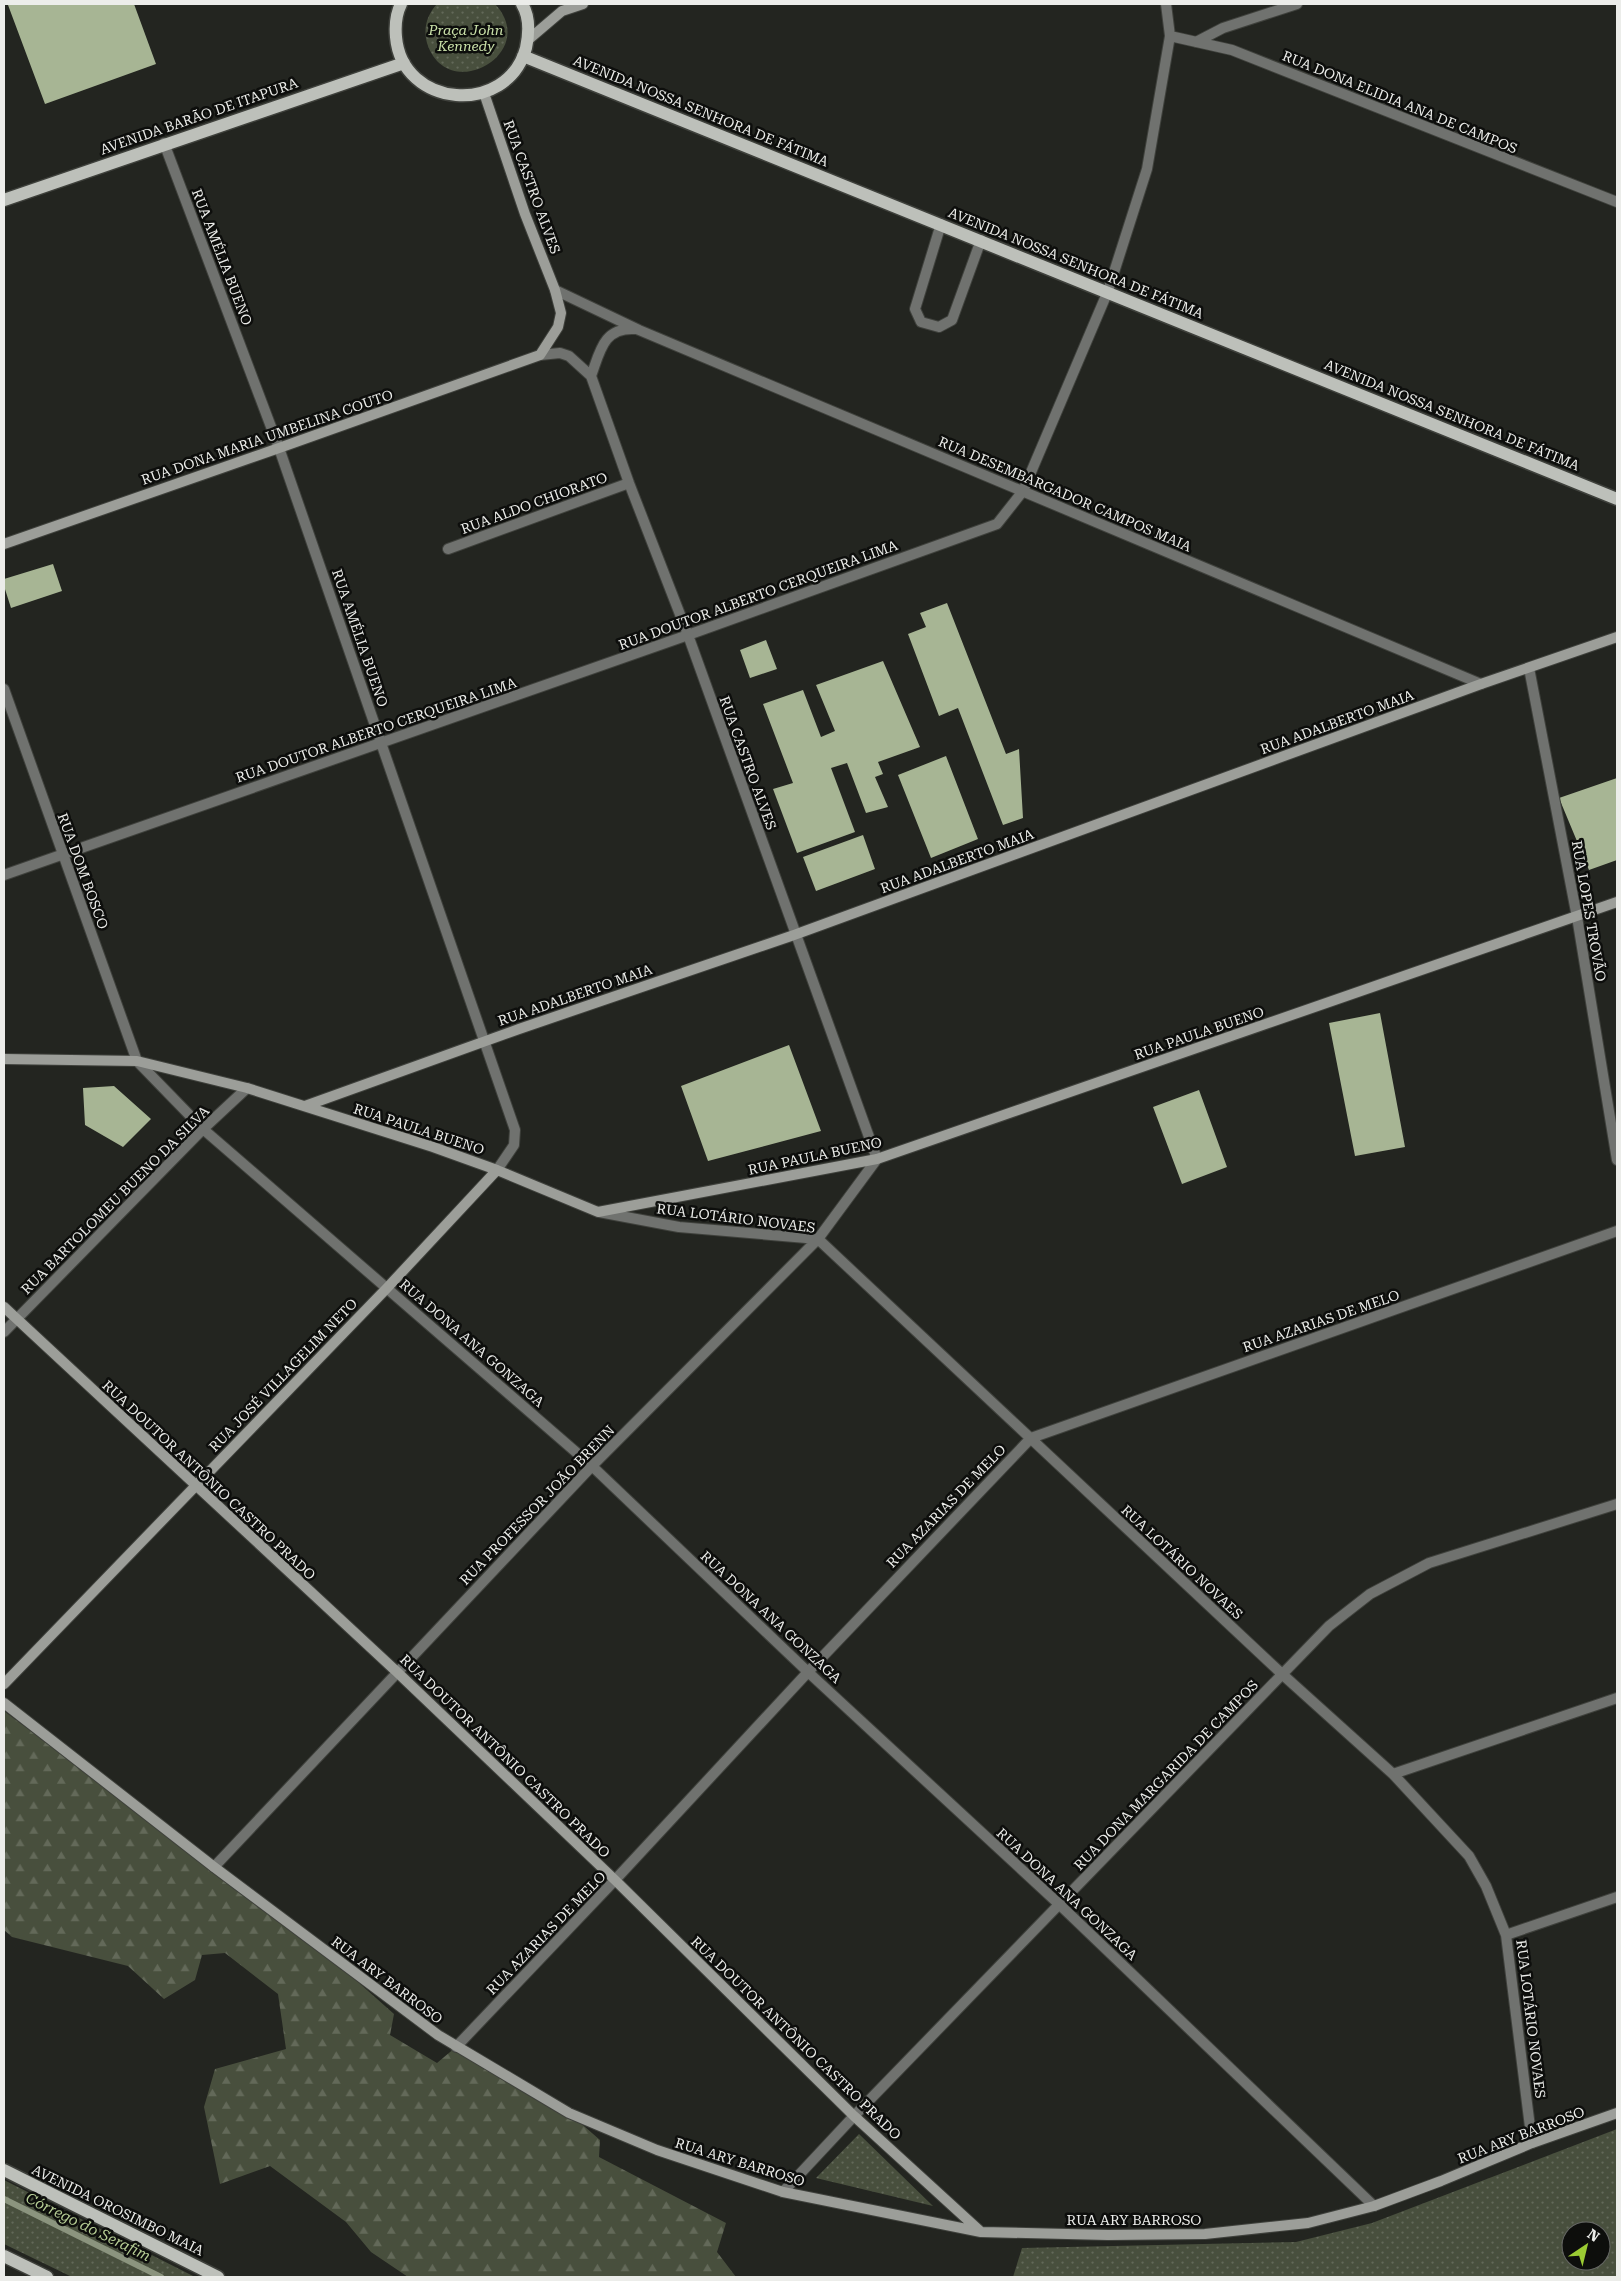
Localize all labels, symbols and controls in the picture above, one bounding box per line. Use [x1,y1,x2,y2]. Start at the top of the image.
park label: Praça John Kennedy [428,22,504,54]
street label: RUA DONA ELIDIA ANA DE CAMPOS [1280,47,1520,157]
street label: AVENIDA NOSSA SENHORA DE FÁTIMA [571,52,831,170]
street label: AVENIDA BARÃO DE ITAPURA [98,74,300,157]
street label: RUA CASTRO ALVES [500,118,564,256]
street label: RUA AMÉLIA BUENO [189,187,255,327]
street label: AVENIDA NOSSA SENHORA DE FÁTIMA [946,204,1206,322]
street label: AVENIDA NOSSA SENHORA DE FÁTIMA [1322,356,1582,474]
street label: RUA DONA MARIA UMBELINA COUTO [139,386,395,488]
street label: RUA DESEMBARGADOR CAMPOS MAIA [936,433,1194,555]
street label: RUA ALDO CHIORATO [458,469,610,537]
street label: RUA DOUTOR ALBERTO CERQUEIRA LIMA [616,537,900,653]
street label: RUA AMÉLIA BUENO [329,567,391,709]
street label: RUA DOUTOR ALBERTO CERQUEIRA LIMA [234,674,519,786]
street label: RUA ADALBERTO MAIA [1258,687,1416,757]
street label: RUA CASTRO ALVES [716,694,780,832]
street label: RUA DOM BOSCO [55,811,111,931]
street label: RUA ADALBERTO MAIA [878,826,1036,896]
street label: RUA LOPES TROVÃO [1569,839,1609,983]
street label: RUA ADALBERTO MAIA [496,961,654,1029]
street label: RUA PAULA BUENO [1132,1003,1266,1063]
street label: RUA PAULA BUENO [352,1100,486,1158]
street label: RUA BARTOLOMEU BUENO DA SILVA [18,1103,212,1297]
street label: RUA PAULA BUENO [747,1134,883,1178]
street label: RUA LOTÁRIO NOVAES [656,1200,817,1236]
street label: RUA DONA ANA GONZAGA [396,1276,548,1410]
street label: RUA AZARIAS DE MELO [1241,1287,1401,1355]
street label: RUA JOSÉ VILLAGELIM NETO [206,1295,360,1455]
street label: RUA DOUTOR ANTÔNIO CASTRO PRADO [99,1377,319,1583]
street label: RUA PROFESSOR JOÃO BRENN [456,1422,618,1588]
street label: RUA AZARIAS DE MELO [883,1441,1009,1571]
street label: RUA LOTÁRIO NOVAES [1118,1502,1246,1623]
street label: RUA DONA ANA GONZAGA [697,1548,845,1686]
street label: RUA DOUTOR ANTÔNIO CASTRO PRADO [397,1651,613,1861]
street label: RUA DONA MARGARIDA DE CAMPOS [1071,1677,1261,1873]
street label: RUA DONA ANA GONZAGA [993,1825,1141,1963]
street label: RUA AZARIAS DE MELO [483,1868,609,1998]
street label: RUA ARY BARROSO [328,1933,446,2027]
street label: RUA DOUTOR ANTÔNIO CASTRO PRADO [688,1933,904,2143]
street label: RUA LOTÁRIO NOVAES [1513,1939,1549,2100]
street label: RUA ARY BARROSO [1455,2103,1587,2167]
street label: RUA ARY BARROSO [673,2135,807,2189]
street label: AVENIDA OROSIMBO MAIA [29,2161,207,2259]
water label: Córrego do Serafim [23,2189,153,2265]
street label: RUA ARY BARROSO [1067,2212,1201,2228]
north arrow [1561,2221,1611,2271]
text: N [1584,2226,1603,2245]

